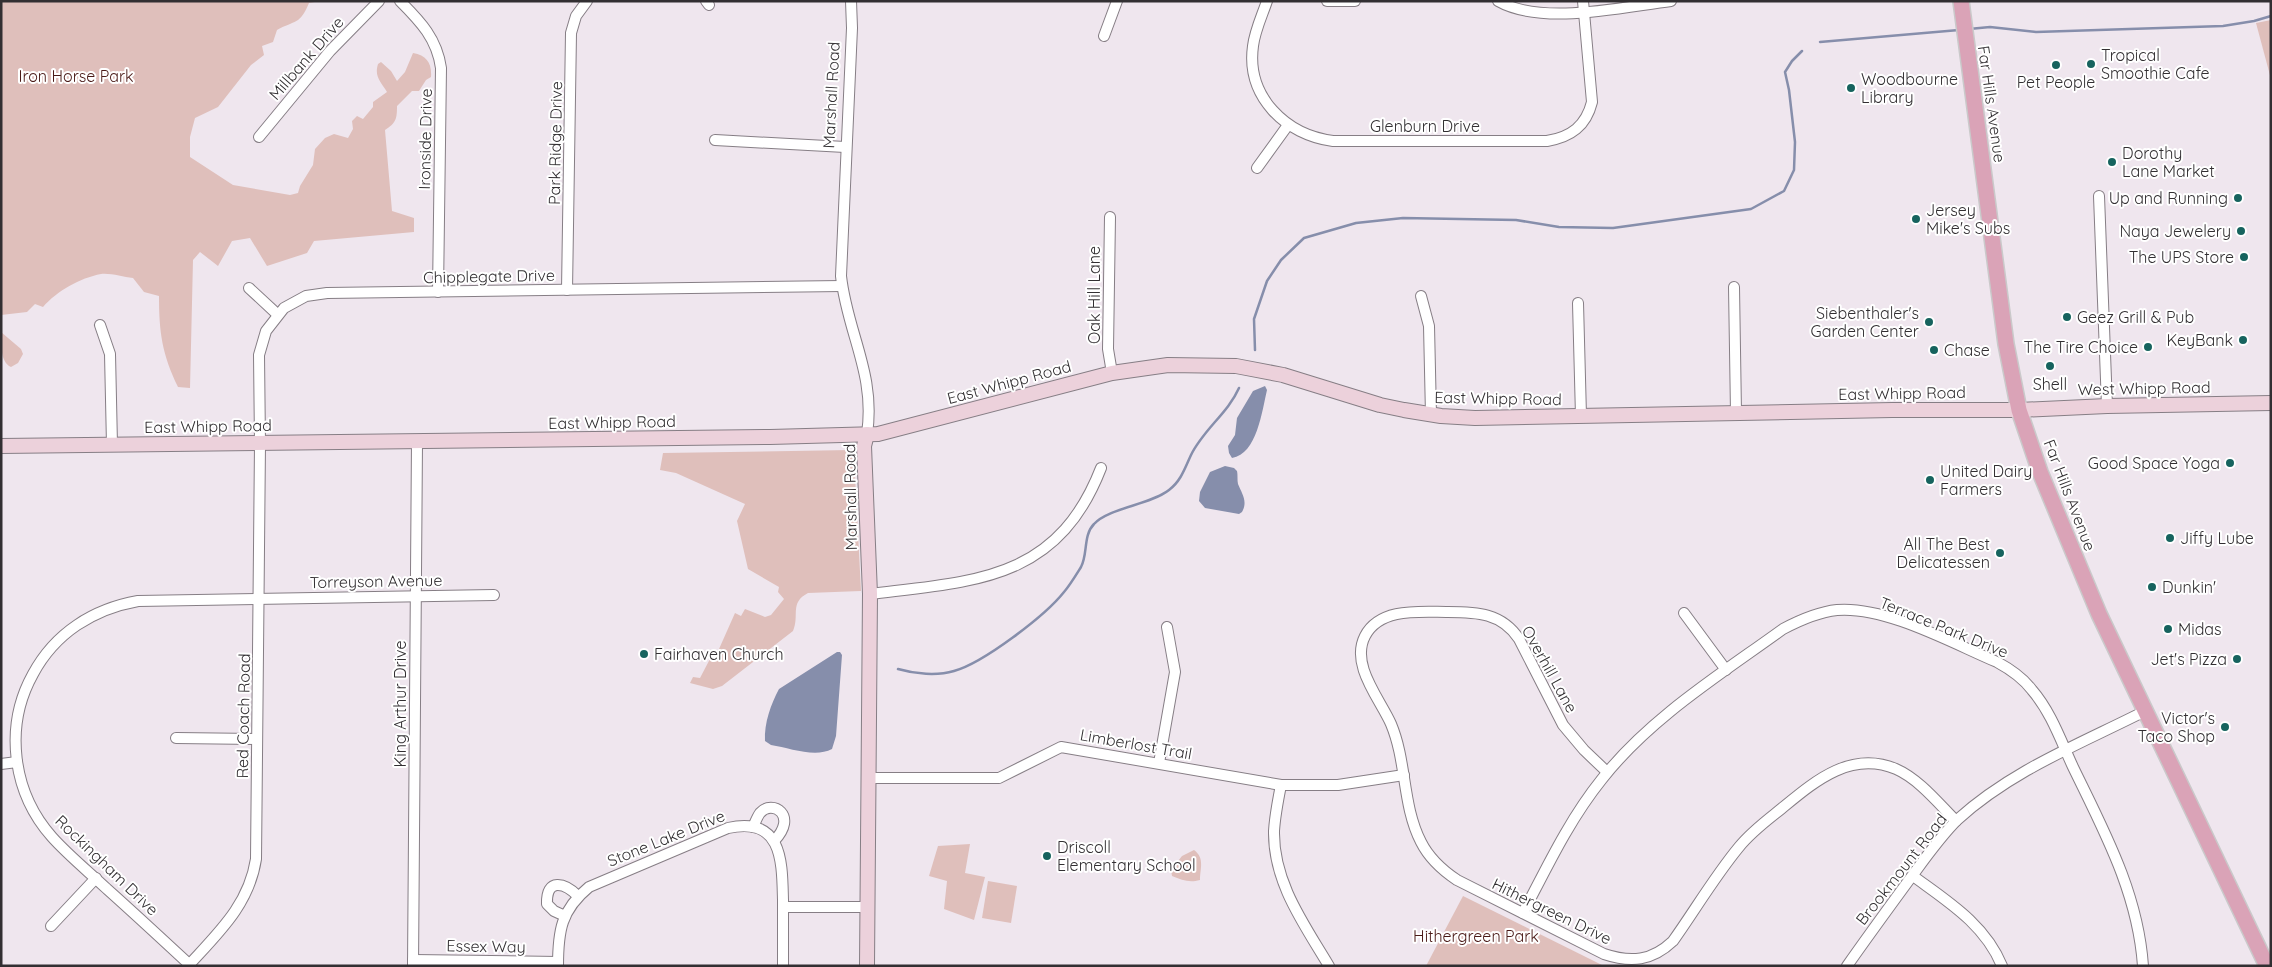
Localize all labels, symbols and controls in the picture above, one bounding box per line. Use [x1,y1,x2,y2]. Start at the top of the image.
street label: Millbank Drive [264,12,348,104]
street label: Marshall Road [818,41,844,149]
street label: Far Hills Avenue [1974,44,2010,164]
place label: Tropical Smoothie Cafe [2101,45,2210,83]
marker: Tropical Smoothie Cafe [2085,58,2097,70]
marker: Pet People [2050,59,2062,71]
park label: Iron Horse Park [18,66,134,86]
place label: Woodbourne Library [1861,69,1958,107]
place label: Pet People [2017,72,2095,92]
street label: Park Ridge Drive [544,81,566,205]
marker: Woodbourne Library [1845,82,1857,94]
street label: Ironside Drive [414,88,436,190]
street label: Glenburn Drive [1370,116,1480,136]
place label: Dorothy Lane Market [2122,143,2215,181]
marker: Dorothy Lane Market [2106,156,2118,168]
place label: Up and Running [2109,188,2228,208]
marker: Up and Running [2232,192,2244,204]
place label: Jersey Mike's Subs [1926,200,2010,238]
marker: Jersey Mike's Subs [1910,213,1922,225]
place label: Naya Jewelery [2119,221,2231,241]
marker: Naya Jewelery [2235,225,2247,237]
street label: Oak Hill Lane [1084,246,1104,344]
place label: The UPS Store [2129,247,2234,267]
marker: The UPS Store [2238,251,2250,263]
street label: Chipplegate Drive [423,265,555,287]
place label: Siebenthaler's Garden Center [1811,303,1919,341]
place label: Geez Grill & Pub [2077,307,2194,327]
marker: Geez Grill & Pub [2061,311,2073,323]
marker: Siebenthaler's Garden Center [1923,316,1935,328]
place label: KeyBank [2167,330,2233,350]
marker: KeyBank [2237,334,2249,346]
place label: The Tire Choice [2024,337,2138,357]
place label: Chase [1944,340,1990,360]
marker: The Tire Choice [2142,341,2154,353]
marker: Chase [1928,344,1940,356]
street label: East Whipp Road [945,356,1073,408]
marker: Shell [2044,360,2056,372]
place label: Shell [2033,374,2067,394]
street label: West Whipp Road [2077,377,2211,399]
street label: East Whipp Road [1838,382,1966,404]
street label: East Whipp Road [1434,387,1562,409]
street label: East Whipp Road [548,411,676,433]
street label: East Whipp Road [144,415,272,437]
street label: Far Hills Avenue [2040,436,2100,554]
street label: Marshall Road [839,443,861,551]
place label: Good Space Yoga [2088,453,2220,473]
marker: Good Space Yoga [2224,457,2236,469]
place label: United Dairy Farmers [1940,461,2032,499]
marker: United Dairy Farmers [1924,474,1936,486]
place label: Jiffy Lube [2180,528,2254,548]
marker: Jiffy Lube [2164,532,2176,544]
place label: All The Best Delicatessen [1897,534,1990,572]
marker: All The Best Delicatessen [1994,547,2006,559]
street label: Torreyson Avenue [309,570,443,592]
place label: Dunkin' [2162,577,2216,597]
marker: Dunkin' [2146,581,2158,593]
street label: Terrace Park Drive [1877,592,2011,662]
place label: Midas [2178,619,2222,639]
street label: Overhill Lane [1518,622,1582,716]
marker: Midas [2162,623,2174,635]
street label: King Arthur Drive [390,641,410,768]
place label: Fairhaven Church [654,644,783,664]
marker: Fairhaven Church [638,648,650,660]
place label: Jet's Pizza [2150,649,2227,669]
street label: Red Coach Road [232,653,254,779]
marker: Jet's Pizza [2231,653,2243,665]
place label: Victor's Taco Shop [2137,708,2215,746]
marker: Victor's Taco Shop [2219,721,2231,733]
street label: Limberlost Trail [1078,724,1194,764]
street label: Stone Lake Drive [604,805,728,871]
street label: Brookmount Road [1851,809,1951,929]
street label: Rockingham Drive [51,811,163,919]
place label: Driscoll Elementary School [1057,837,1196,875]
marker: Driscoll Elementary School [1041,850,1053,862]
street label: Hithergreen Drive [1489,873,1615,949]
park label: Hithergreen Park [1413,926,1539,946]
street label: Essex Way [446,935,526,957]

